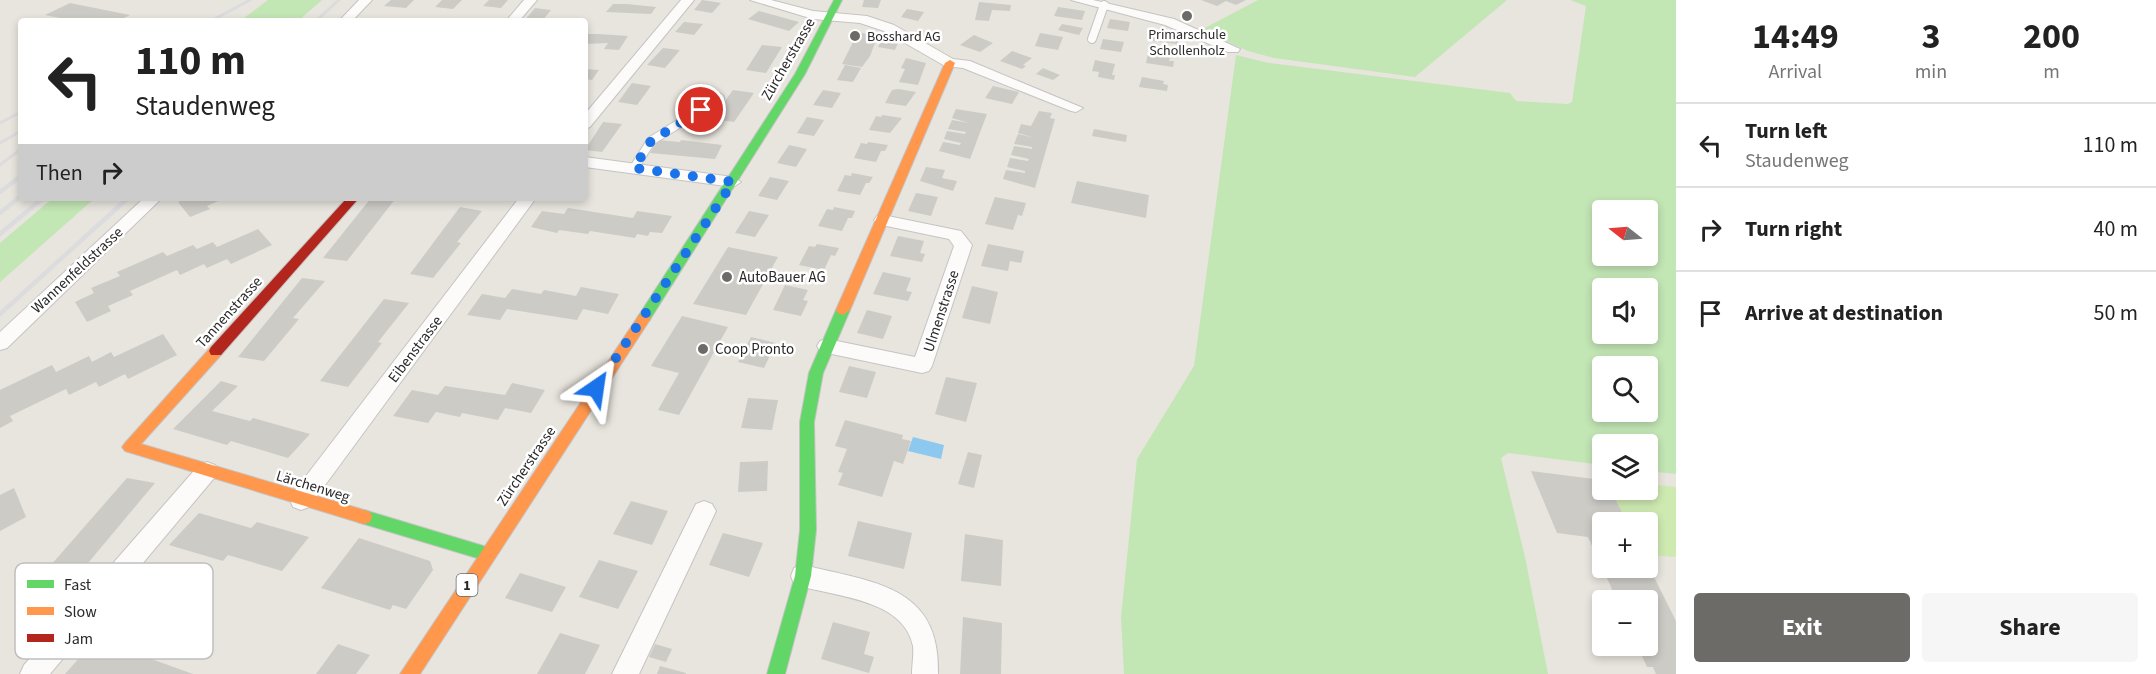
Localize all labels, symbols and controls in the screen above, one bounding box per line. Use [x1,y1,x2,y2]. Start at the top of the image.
marker: Primarschule Schollenholz [1180,9,1194,23]
text: 14:49 [1752,11,1839,62]
text: 3 [1921,11,1940,62]
text: 200 [2023,11,2080,62]
street label: Zürcherstrasse [756,14,821,104]
place label: Primarschule Schollenholz [1148,25,1226,61]
place label: Bosshard AG [867,27,941,47]
marker: Bosshard AG [848,29,862,43]
text: 110 m [135,31,246,91]
icon: left [36,42,114,120]
text: Arrival [1768,58,1822,86]
text: min [1915,58,1947,86]
text: m [2043,58,2060,86]
pin [675,84,726,135]
text: Staudenweg [135,87,275,126]
icon: arrive [684,93,717,126]
text: Turn left [1745,115,1827,147]
icon: left [1694,129,1727,162]
text: 110 m [2083,129,2138,161]
text: Staudenweg [1745,147,1849,175]
icon: right [95,156,128,189]
text: Then [36,157,83,189]
north arrow [1592,200,1658,266]
map controls [1592,200,1658,656]
icon: right [1694,213,1727,246]
text: Turn right [1745,213,1842,245]
text: 40 m [2093,213,2138,245]
street label: Wannenfeldstrasse [27,222,128,318]
place label: AutoBauer AG [739,267,826,288]
street label: Ulmenstrasse [918,267,965,355]
marker: AutoBauer AG [720,270,734,284]
street label: Tannenstrasse [191,272,267,353]
button: sound [1592,278,1658,344]
icon: arrive [1694,297,1727,330]
text: Arrive at destination [1745,297,1943,329]
text: 50 m [2093,297,2138,329]
street label: Eibenstrasse [383,311,448,387]
place label: Coop Pronto [715,339,794,360]
marker: Coop Pronto [696,342,710,356]
position arrow [564,356,628,420]
button: search [1592,356,1658,422]
street label: Zürcherstrasse [492,422,561,510]
button: layers [1592,434,1658,500]
street label: Lärchenweg [273,465,353,508]
button: + [1592,512,1658,578]
legend [15,563,213,659]
text: Fast [64,574,92,596]
road number: 1 [456,574,478,596]
button: − [1592,590,1658,656]
button: Exit [1694,593,1910,662]
button: Share [1922,593,2138,662]
text: Slow [64,601,97,623]
text: Jam [64,628,93,650]

